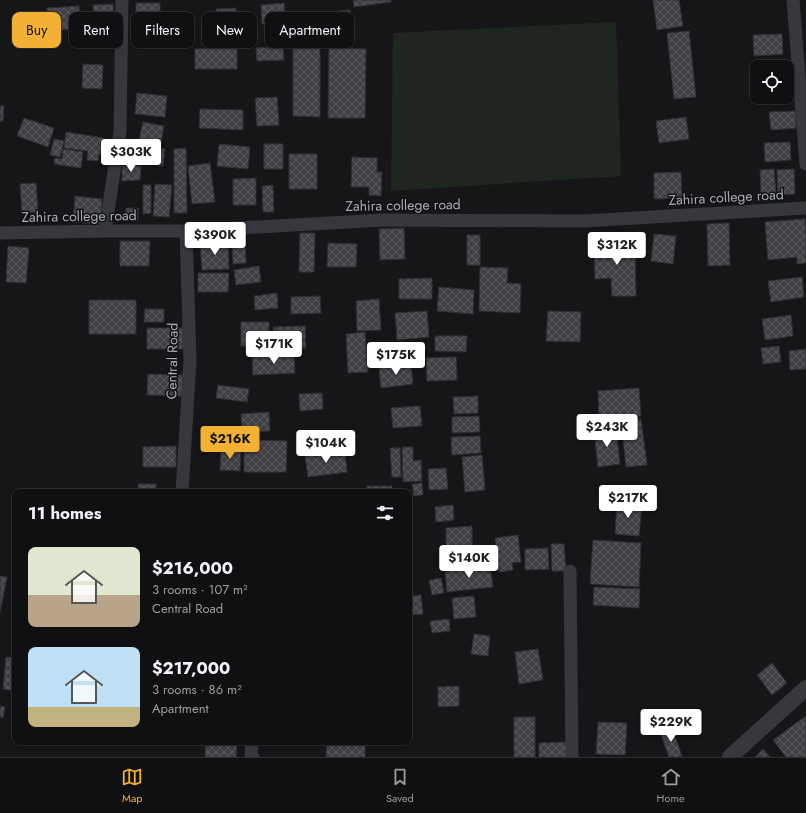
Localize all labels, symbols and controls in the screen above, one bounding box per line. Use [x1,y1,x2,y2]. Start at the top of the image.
chip: Buy [12,12,61,48]
chip: Rent [69,12,123,48]
chip: Filters [131,12,194,48]
chip: New [202,12,257,48]
chip: Apartment [265,12,354,48]
map controls [750,60,794,104]
button: locate [750,60,794,104]
pin: $303K [103,139,159,173]
text: $303K [110,142,152,161]
street label: Zahira college road [668,184,784,210]
street label: Zahira college road [345,194,461,216]
street label: Zahira college road [21,205,137,227]
pin: $390K [187,222,243,256]
text: $390K [194,225,236,244]
pin: $312K [589,232,645,266]
text: $312K [597,235,637,254]
street label: Central Road [161,322,183,400]
pin: $171K [246,331,302,365]
text: $171K [255,334,293,353]
pin: $175K [368,342,424,376]
text: $175K [376,345,416,364]
pin: $243K [579,414,635,448]
text: $243K [586,417,628,436]
pin: $216K [202,426,258,460]
text: $216K [209,429,251,448]
pin: $104K [298,430,354,464]
text: $104K [305,433,347,452]
pin: $217K [600,485,656,519]
text: $217K [608,488,648,507]
text: 11 homes [28,501,102,525]
icon: filters [374,502,396,524]
pin: $140K [441,545,497,579]
text: $140K [448,548,490,567]
text: $216,000 [152,556,233,580]
icon: home [60,563,108,611]
text: 3 rooms · 107 m² [152,580,248,599]
text: Central Road [152,599,223,618]
text: $217,000 [152,656,230,680]
icon: home [60,663,108,711]
text: 3 rooms · 86 m² [152,680,242,699]
text: Apartment [152,699,209,718]
pin: $229K [643,709,699,743]
text: $229K [650,712,692,731]
tab: Map [121,766,143,806]
tab: Saved [386,766,414,806]
tab: Home [657,766,685,806]

